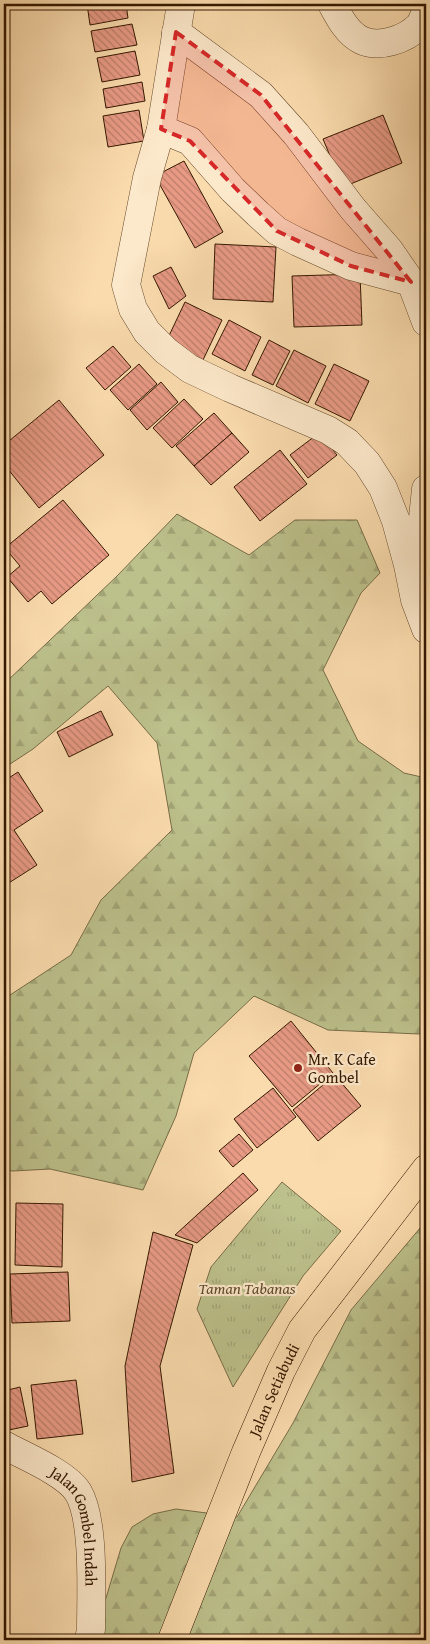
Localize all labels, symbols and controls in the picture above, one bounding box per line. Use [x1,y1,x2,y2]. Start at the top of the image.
place label: Mr. K Cafe Gombel [308,1047,376,1089]
marker: Mr. K Cafe Gombel [292,1062,304,1074]
park label: Taman Tabanas [198,1276,296,1300]
street label: Jalan Setiabudi [241,1339,306,1442]
street label: Jalan Gombel Indah [44,1459,103,1586]

